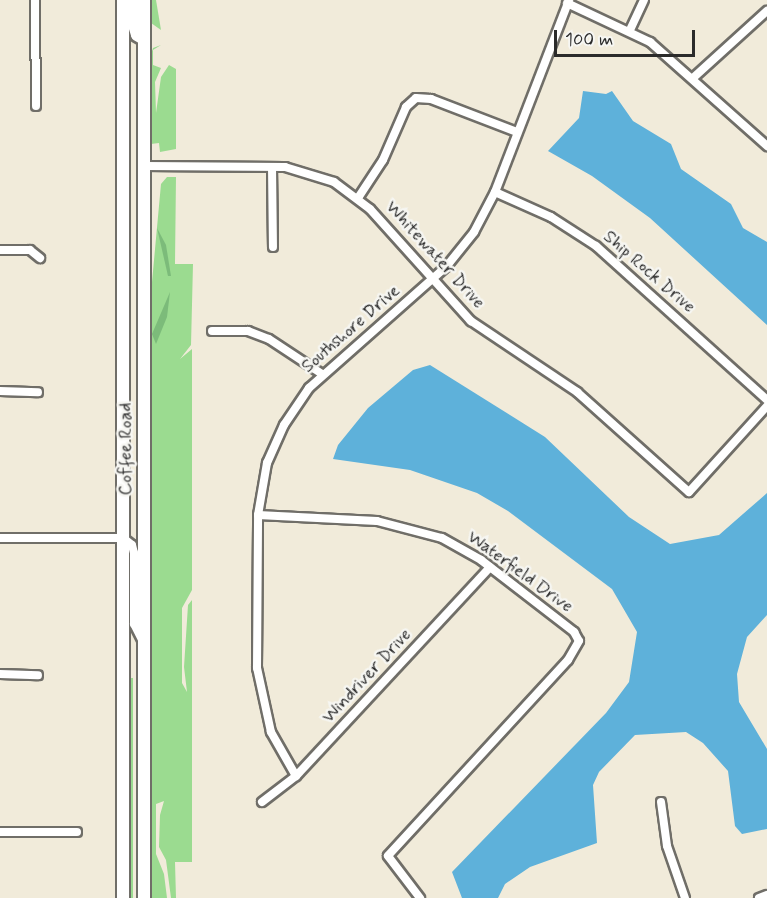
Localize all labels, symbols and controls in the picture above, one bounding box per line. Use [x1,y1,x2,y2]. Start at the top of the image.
scale bar [557,18,698,56]
text: 100 m [565,28,613,52]
street label: Whitewater Drive [381,197,489,313]
street label: Ship Rock Drive [598,226,700,318]
street label: Southshore Drive [298,281,404,377]
street label: Coffee Road [115,403,137,495]
street label: Waterfield Drive [464,527,576,617]
street label: Windriver Drive [318,624,416,728]

